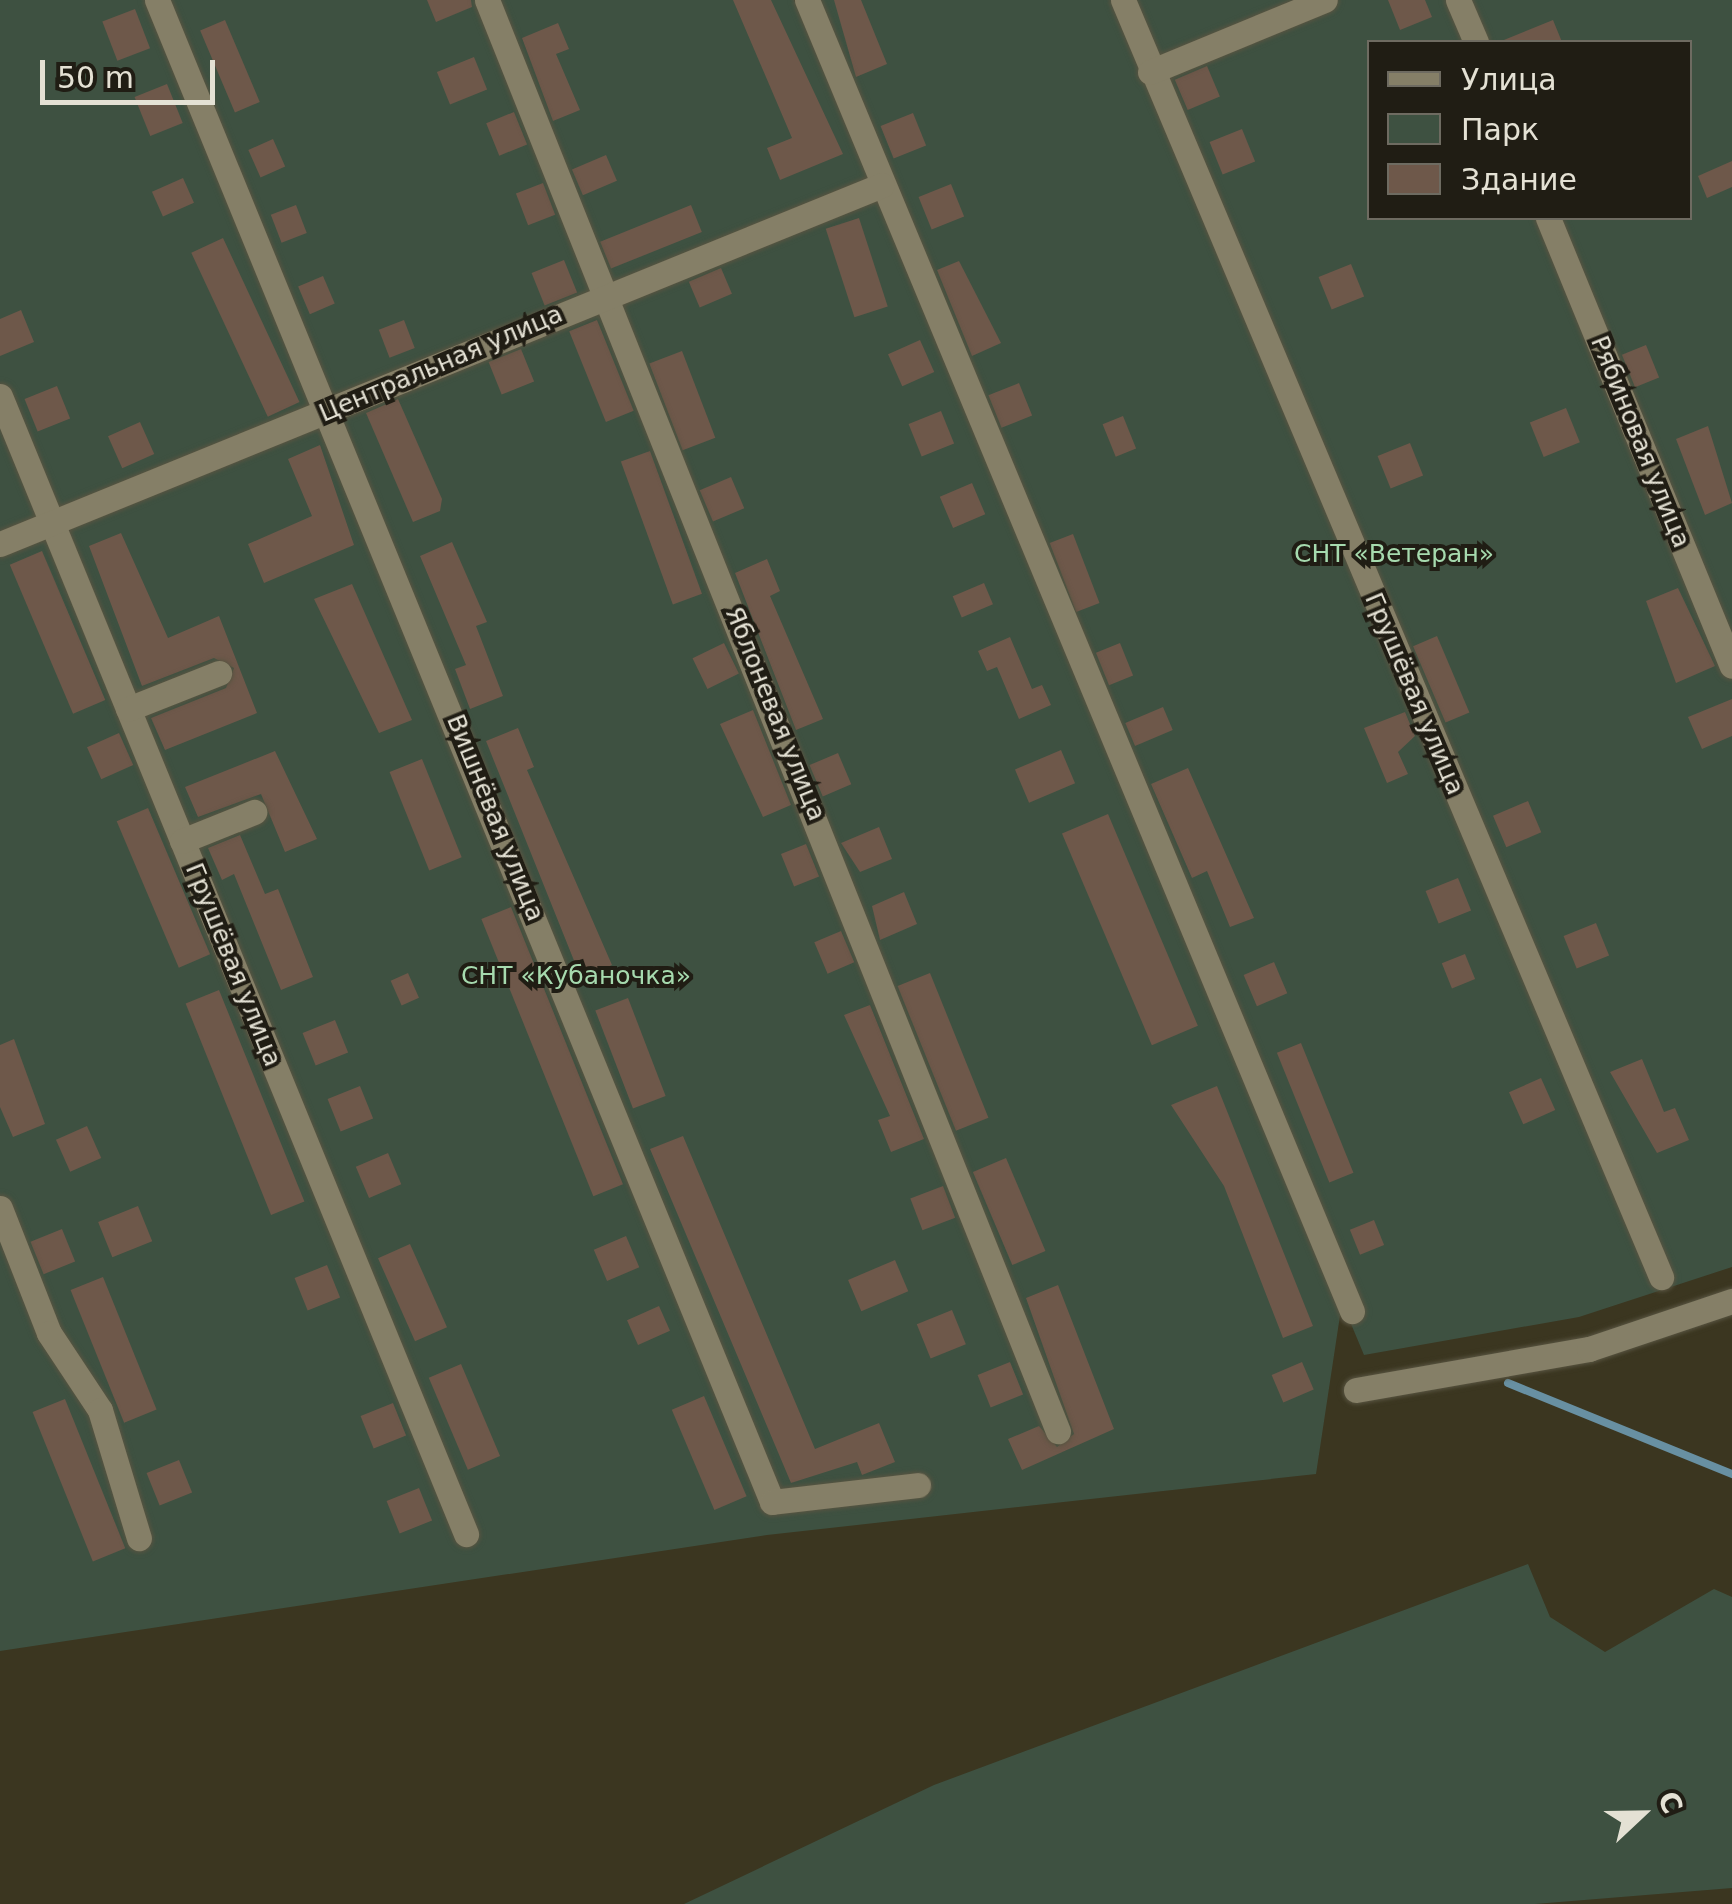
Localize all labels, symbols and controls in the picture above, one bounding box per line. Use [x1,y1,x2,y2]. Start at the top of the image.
scale bar [45,40,220,102]
legend [1367,40,1692,220]
text: 50 m [57,60,134,95]
text: Улица [1461,62,1557,97]
text: Парк [1461,112,1539,147]
text: Здание [1461,162,1577,197]
street label: Центральная улица [315,299,567,429]
street label: Рябиновая улица [1584,332,1696,552]
park label: СНТ «Ветеран» [1294,539,1494,569]
street label: Грушёвая улица [1358,588,1470,800]
street label: Яблоневая улица [718,603,832,825]
street label: Вишнёвая улица [440,710,550,926]
street label: Грушёвая улица [179,859,287,1071]
park label: СНТ «Кубаночка» [461,961,691,991]
north arrow [1592,1764,1692,1864]
text: С [1651,1787,1689,1818]

